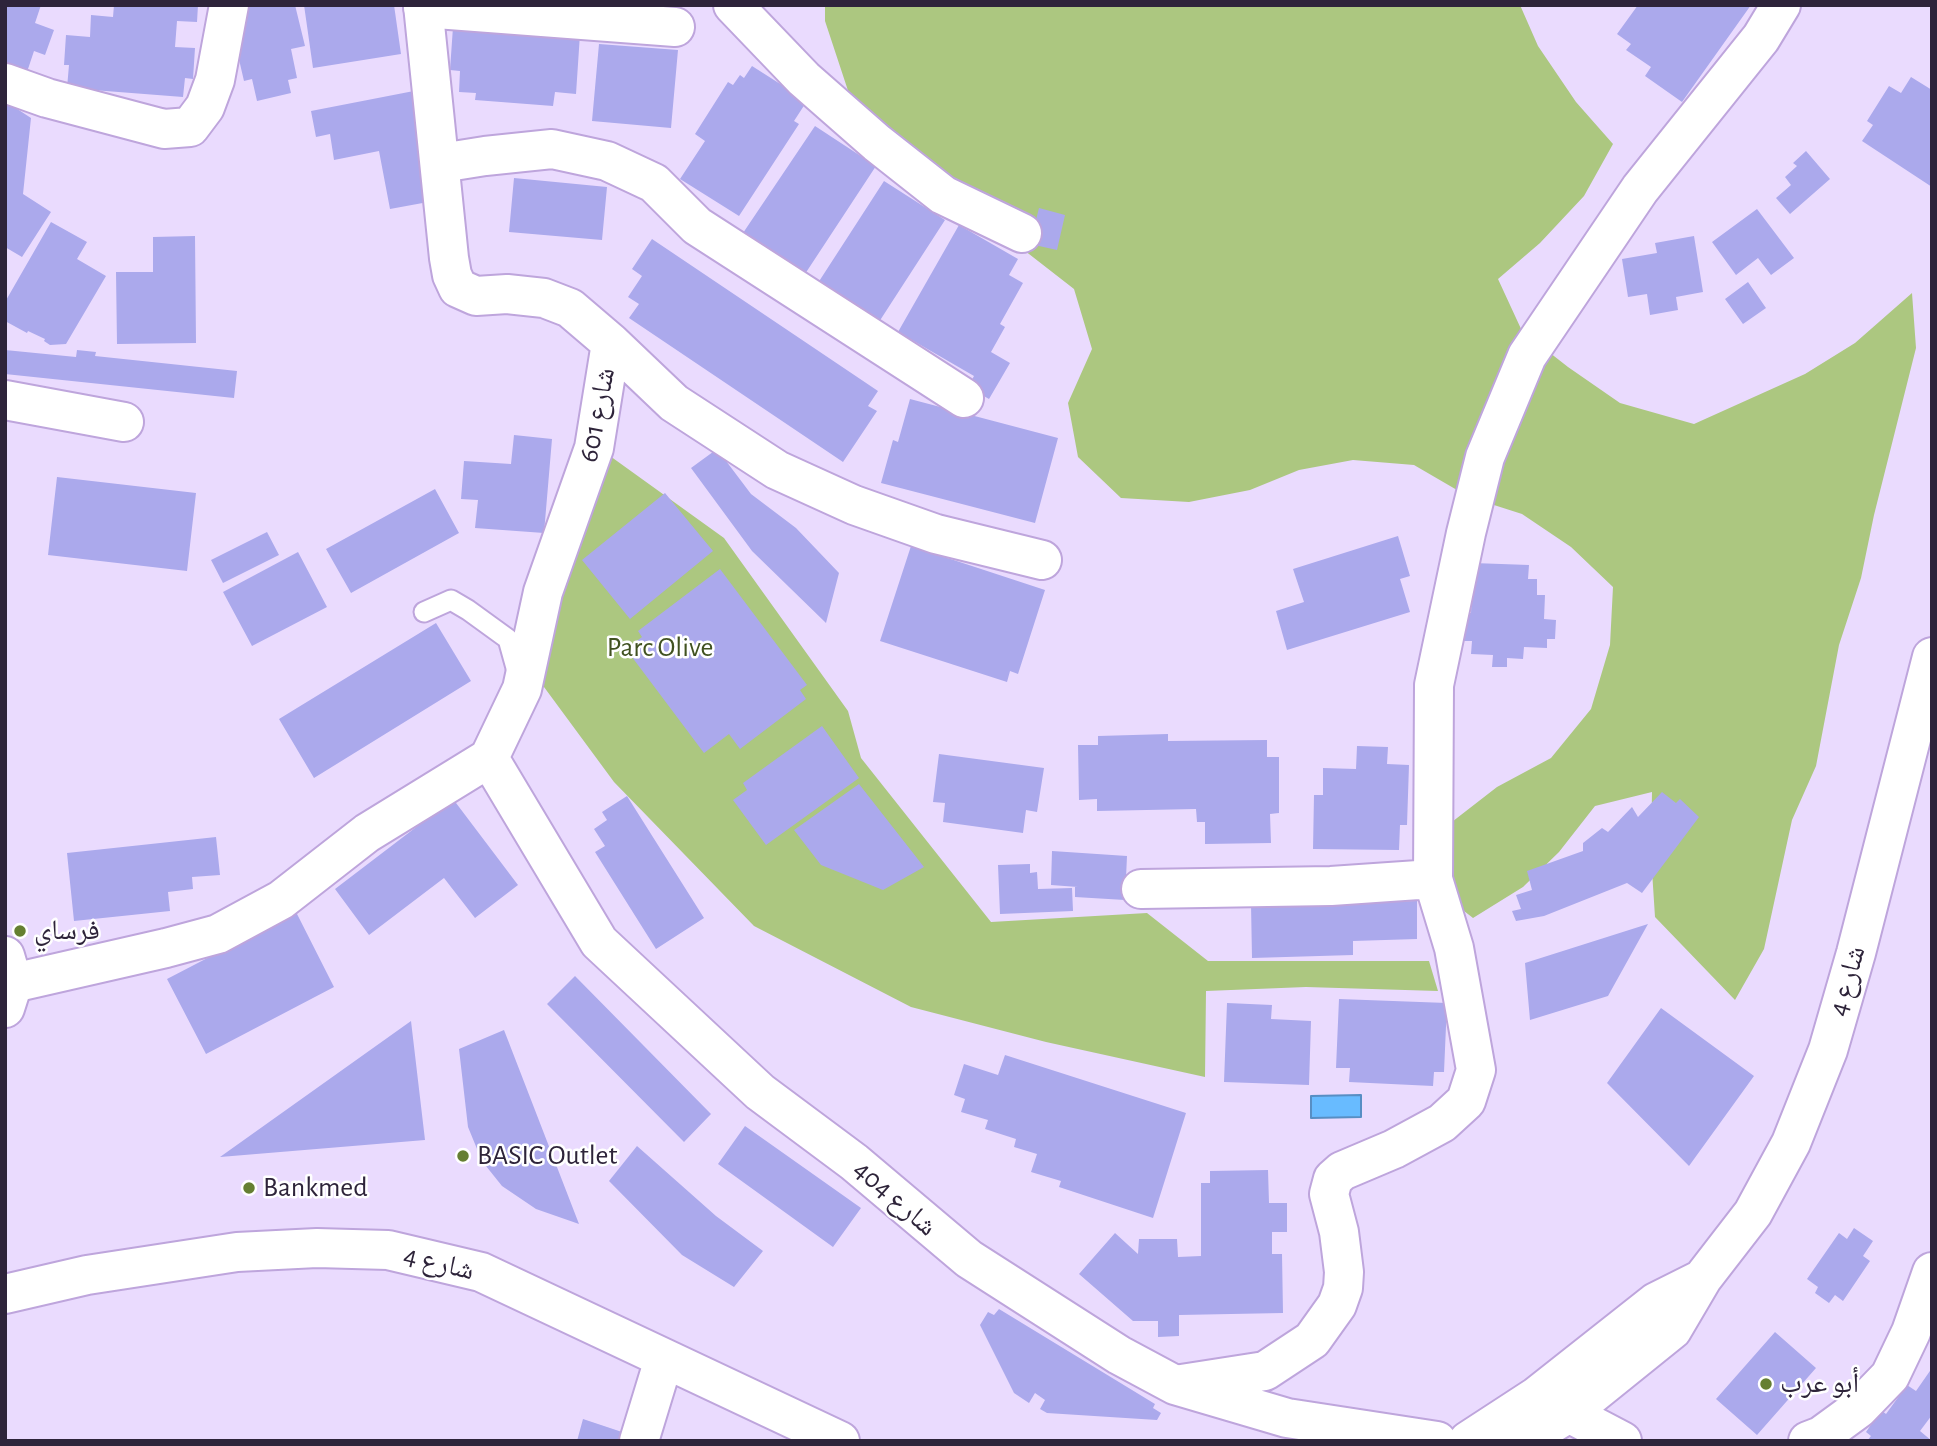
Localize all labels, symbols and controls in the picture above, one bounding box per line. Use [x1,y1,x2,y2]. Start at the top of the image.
street label: شارع 601 [571,365,623,465]
park label: Parc Olive [607,631,713,665]
place label: فرساي [34,914,100,948]
marker: فرساي [12,923,28,939]
street label: شارع 4 [1821,942,1873,1020]
place label: BASIC Outlet [477,1139,617,1173]
marker: BASIC Outlet [455,1148,471,1164]
street label: شارع 404 [846,1153,944,1243]
place label: Bankmed [263,1171,368,1205]
marker: Bankmed [241,1180,257,1196]
street label: شارع 4 [400,1238,478,1288]
place label: أبو عرب [1780,1367,1859,1401]
marker: أبو عرب [1758,1376,1774,1392]

